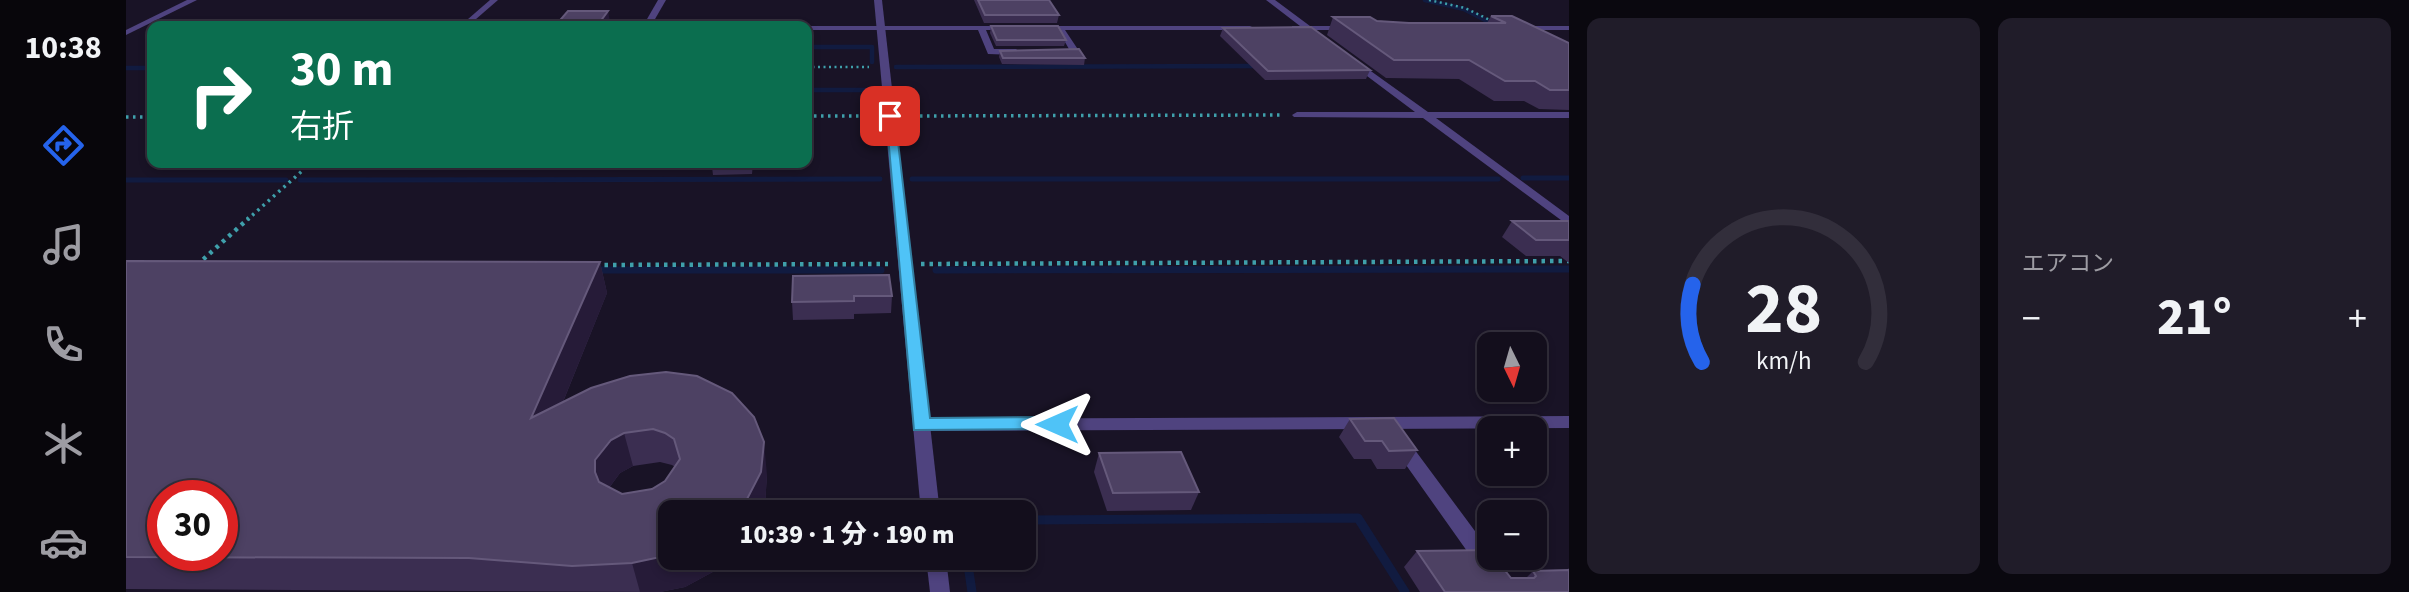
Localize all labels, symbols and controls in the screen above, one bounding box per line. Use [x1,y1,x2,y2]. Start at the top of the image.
text: 10:38 [24,25,102,71]
text: 30 m [290,35,394,105]
icon: right [175,49,266,140]
pin [860,86,920,146]
icon: arrive [871,97,909,135]
text: 右折 [290,104,354,150]
icon: directions [39,121,88,170]
icon: music [39,220,88,269]
text: エアコン [2022,247,2114,280]
text: 28 [1745,257,1822,361]
text: 21° [2157,281,2232,355]
text: − [2022,292,2041,346]
text: + [2348,292,2367,346]
icon: phone [39,320,88,369]
north arrow [1477,332,1547,402]
map controls [1477,332,1547,570]
text: km/h [1756,343,1811,379]
position arrow [1020,387,1094,461]
button: + [1477,416,1547,486]
icon: climate [39,419,88,468]
speed limit sign: 30 [147,480,238,571]
button: − [1477,500,1547,570]
text: 10:39 · 1 分 · 190 m [740,516,954,553]
icon: car [39,518,88,567]

